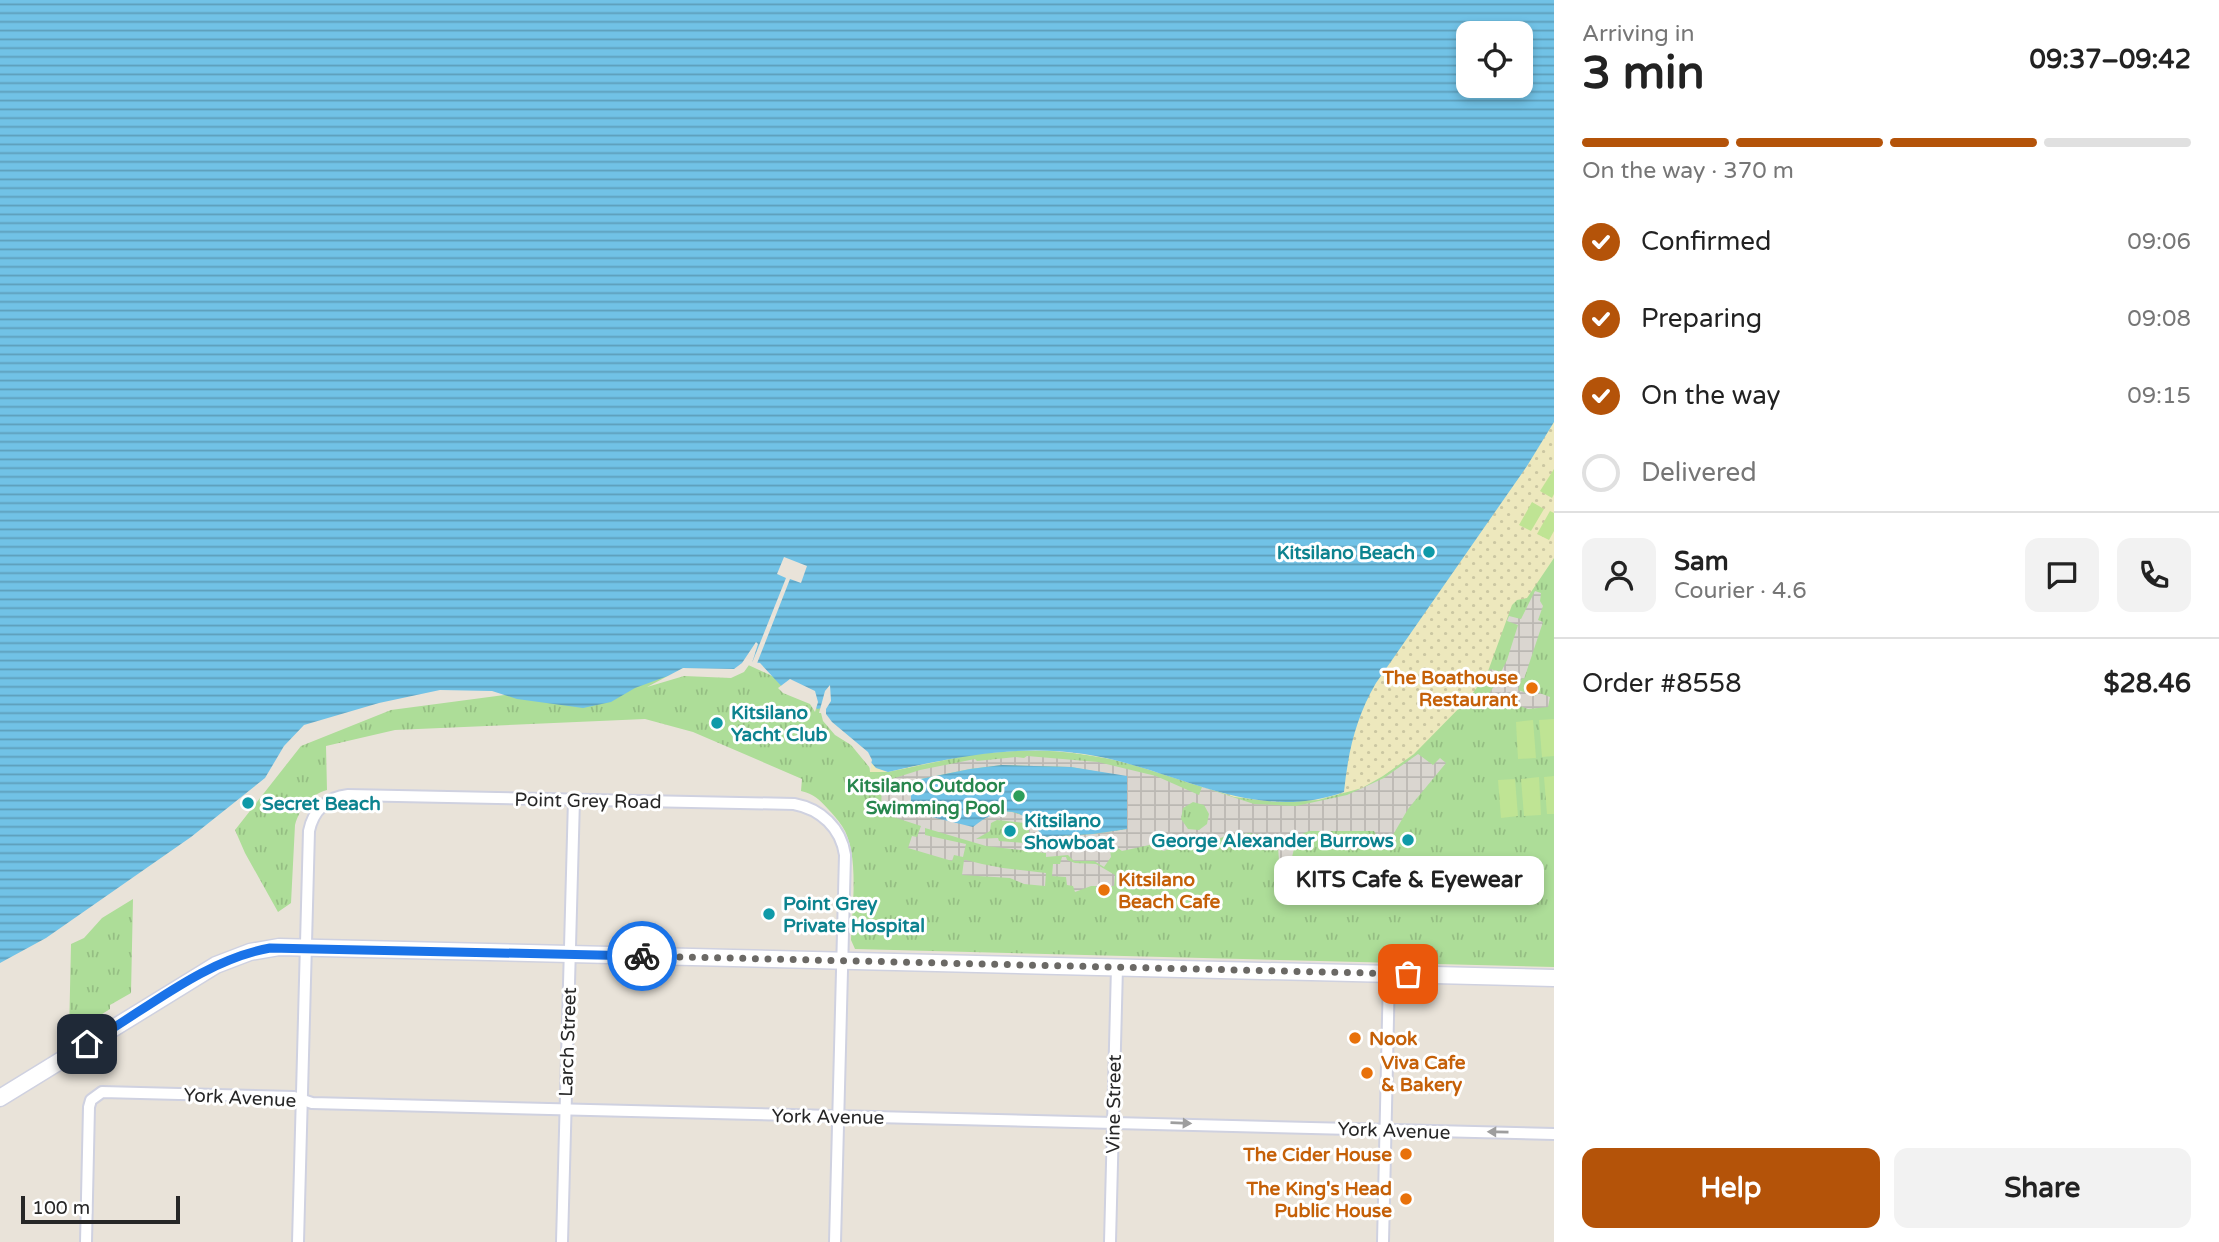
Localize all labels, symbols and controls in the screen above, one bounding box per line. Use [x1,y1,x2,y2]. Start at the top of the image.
text: Arriving in [1582,20,1695,48]
map controls [1456,21,1533,98]
button: locate [1456,21,1533,98]
text: 09:37–09:42 [2030,44,2191,75]
text: 3 min [1582,46,1705,101]
text: On the way · 370 m [1582,157,1794,185]
icon: check [1582,223,1620,261]
text: Confirmed [1641,226,1771,257]
text: 09:06 [2127,228,2191,256]
icon: check [1582,300,1620,338]
text: Preparing [1641,303,1762,334]
text: 09:08 [2127,305,2191,333]
icon: check [1582,377,1620,415]
text: On the way [1641,380,1781,411]
text: 09:15 [2127,382,2191,410]
text: Delivered [1641,457,1757,488]
button: person [1582,538,1656,612]
button: chat [2025,538,2099,612]
button: phone [2117,538,2191,612]
place label: Kitsilano Beach [1277,542,1415,564]
marker: Kitsilano Beach [1421,544,1437,560]
text: Sam [1674,546,1729,577]
text: Courier · 4.6 [1674,577,1807,605]
place label: The Boathouse Restaurant [1381,667,1519,711]
text: Order #8558 [1582,668,1742,699]
text: $28.46 [2103,668,2191,699]
marker: The Boathouse Restaurant [1524,680,1540,696]
place label: Kitsilano Yacht Club [731,702,827,746]
marker: Kitsilano Yacht Club [709,715,725,731]
place label: Kitsilano Outdoor Swimming Pool [847,775,1006,820]
marker: Kitsilano Outdoor Swimming Pool [1011,788,1027,804]
street label: Point Grey Road [514,789,662,813]
place label: Secret Beach [262,793,381,815]
marker: Secret Beach [240,795,256,811]
place label: Kitsilano Showboat [1024,810,1116,854]
marker: Kitsilano Showboat [1002,823,1018,839]
place label: George Alexander Burrows [1151,830,1394,853]
marker: George Alexander Burrows [1400,832,1416,848]
callout: KITS Cafe & Eyewear [1273,855,1543,904]
text: KITS Cafe & Eyewear [1296,866,1522,894]
place label: Kitsilano Beach Cafe [1118,869,1220,913]
marker: Kitsilano Beach Cafe [1096,882,1112,898]
place label: Point Grey Private Hospital [783,893,925,938]
marker: Point Grey Private Hospital [761,906,777,922]
courier [607,921,677,991]
icon: bike [623,937,661,975]
pin [1378,944,1438,1004]
icon: bag [1389,955,1427,993]
street label: Larch Street [555,987,581,1097]
pin [57,1014,117,1074]
icon: home [68,1025,106,1063]
place label: Nook [1369,1028,1418,1050]
marker: Nook [1347,1030,1363,1046]
place label: Viva Cafe & Bakery [1381,1052,1466,1097]
street label: Vine Street [1102,1054,1126,1154]
marker: Viva Cafe & Bakery [1359,1065,1375,1081]
street label: York Avenue [183,1084,297,1112]
street label: York Avenue [771,1105,885,1129]
one-way arrow [1170,1118,1192,1129]
street label: York Avenue [1337,1118,1451,1144]
one-way arrow [1487,1127,1509,1138]
place label: The Cider House [1242,1144,1392,1166]
marker: The Cider House [1398,1146,1414,1162]
button: Help [1582,1148,1880,1228]
button: Share [1894,1148,2191,1228]
place label: The King's Head Public House [1245,1178,1392,1222]
marker: The King's Head Public House [1398,1191,1414,1207]
scale bar [21,1193,180,1225]
text: 100 m [32,1197,90,1219]

